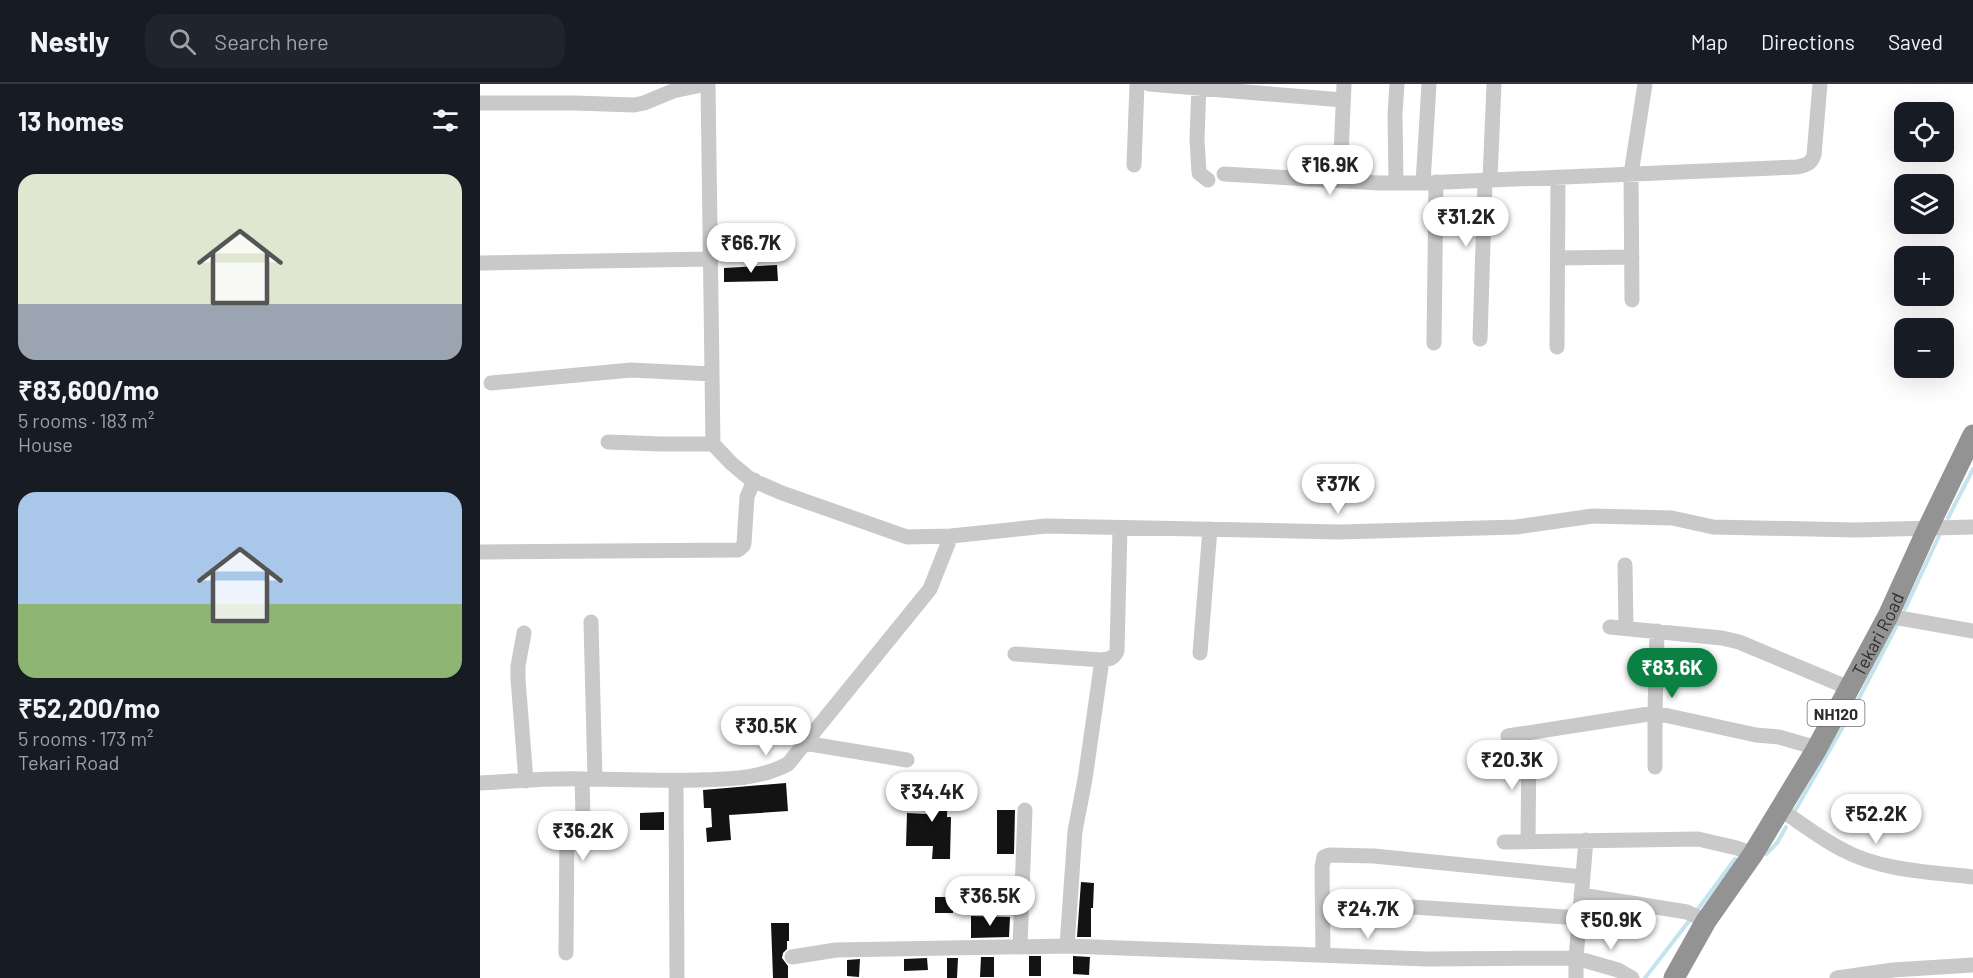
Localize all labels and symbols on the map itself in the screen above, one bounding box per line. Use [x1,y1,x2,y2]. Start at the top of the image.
pin: ₹16.9K [1281,145,1379,196]
pin: ₹31.2K [1417,197,1515,248]
pin: ₹66.7K [702,223,800,274]
pin: ₹37K [1302,464,1374,515]
street label: Tekari Road [1847,589,1908,680]
pin: ₹83.6K [1623,648,1721,699]
road number: NH120 [1808,700,1864,726]
pin: ₹30.5K [717,706,815,757]
pin: ₹20.3K [1463,740,1561,791]
pin: ₹34.4K [883,772,981,823]
pin: ₹52.2K [1827,794,1925,845]
pin: ₹36.2K [534,811,632,862]
pin: ₹36.5K [941,876,1039,927]
pin: ₹24.7K [1319,889,1417,940]
pin: ₹50.9K [1562,900,1660,951]

